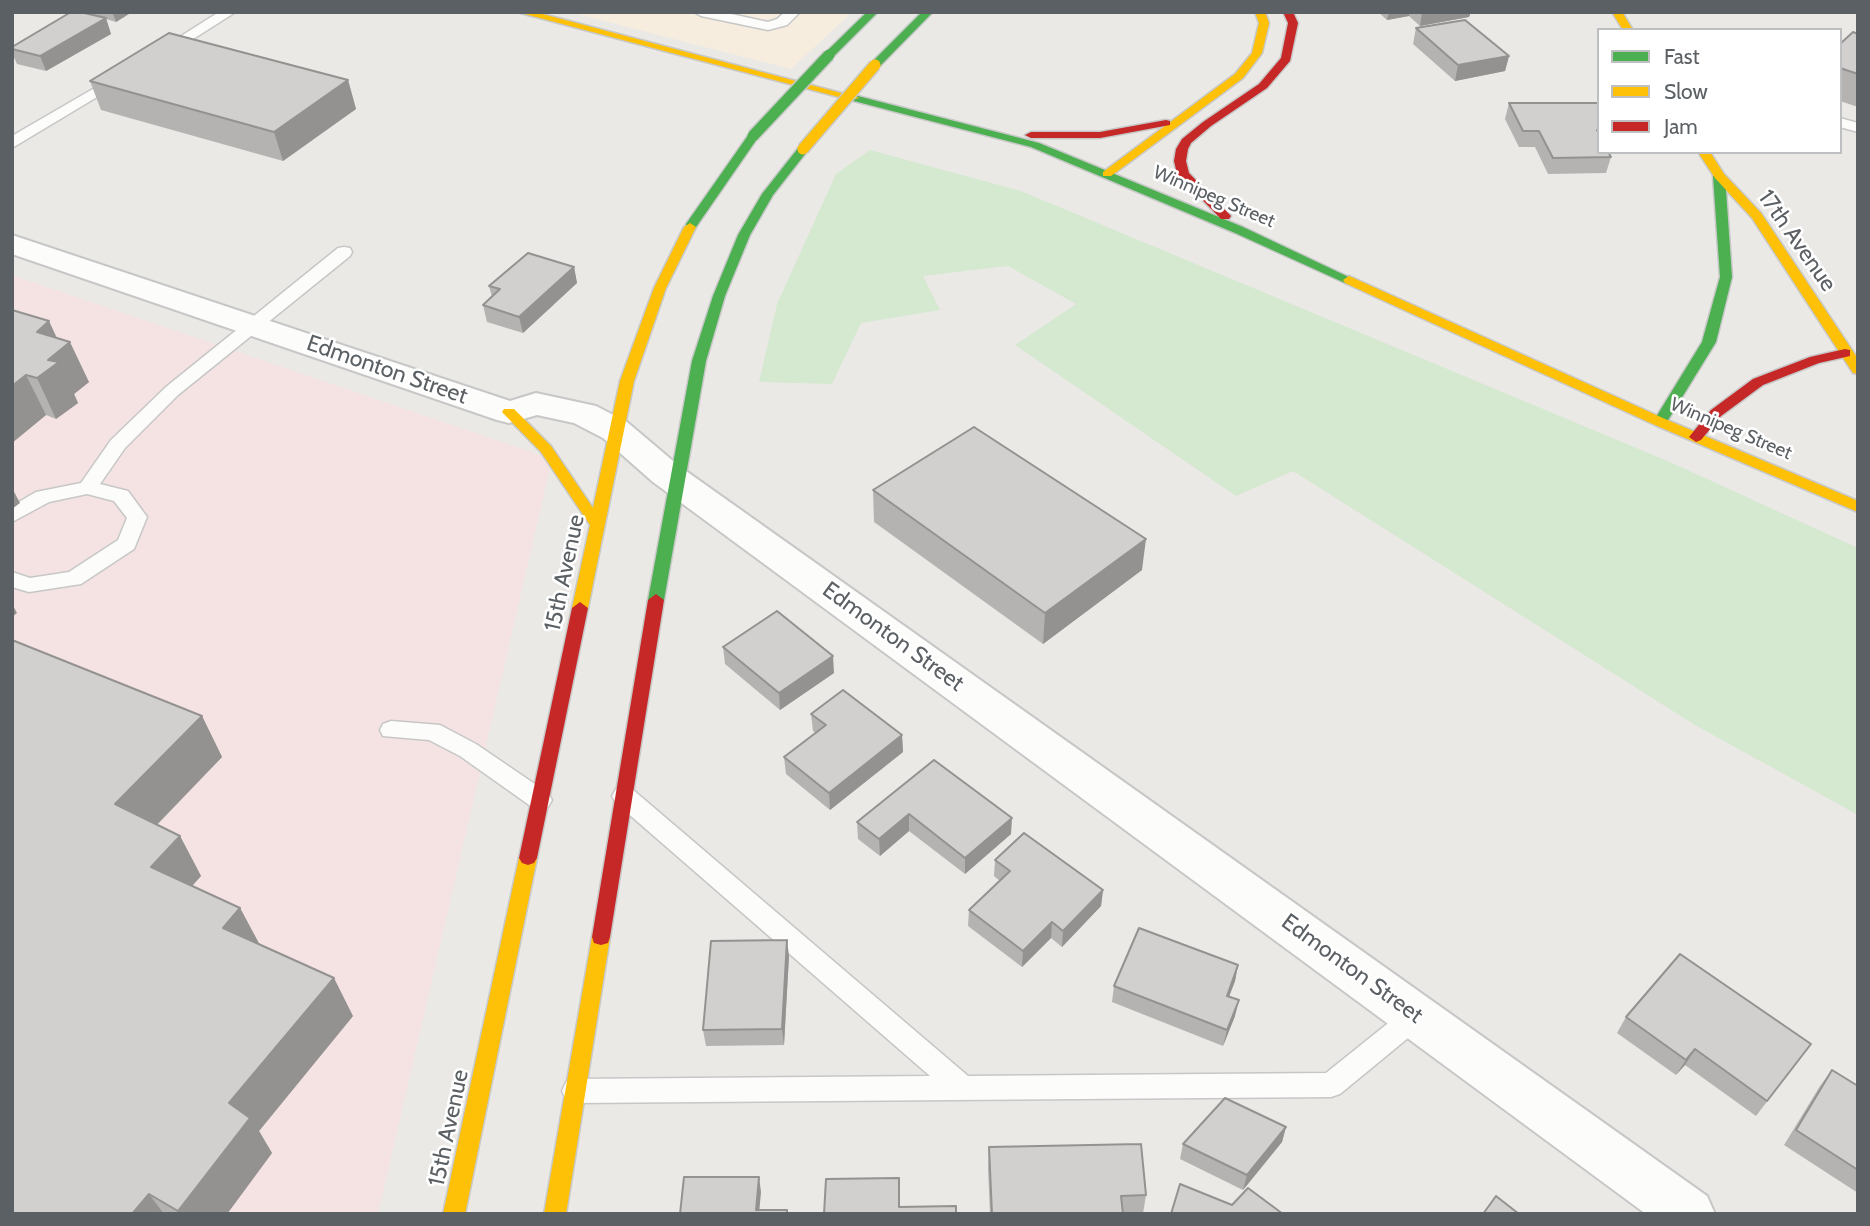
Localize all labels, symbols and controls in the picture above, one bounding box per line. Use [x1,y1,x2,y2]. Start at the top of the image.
legend [1597,28,1842,154]
text: Fast [1664,44,1700,69]
text: Slow [1664,79,1708,104]
text: Jam [1664,114,1698,139]
street label: Winnipeg Street [1150,161,1278,233]
street label: 17th Avenue [1752,185,1842,297]
street label: Edmonton Street [303,330,471,410]
street label: Winnipeg Street [1667,393,1795,465]
street label: 15th Avenue [539,512,591,634]
street label: Edmonton Street [817,576,969,698]
street label: Edmonton Street [1276,908,1428,1030]
street label: 15th Avenue [423,1067,475,1189]

